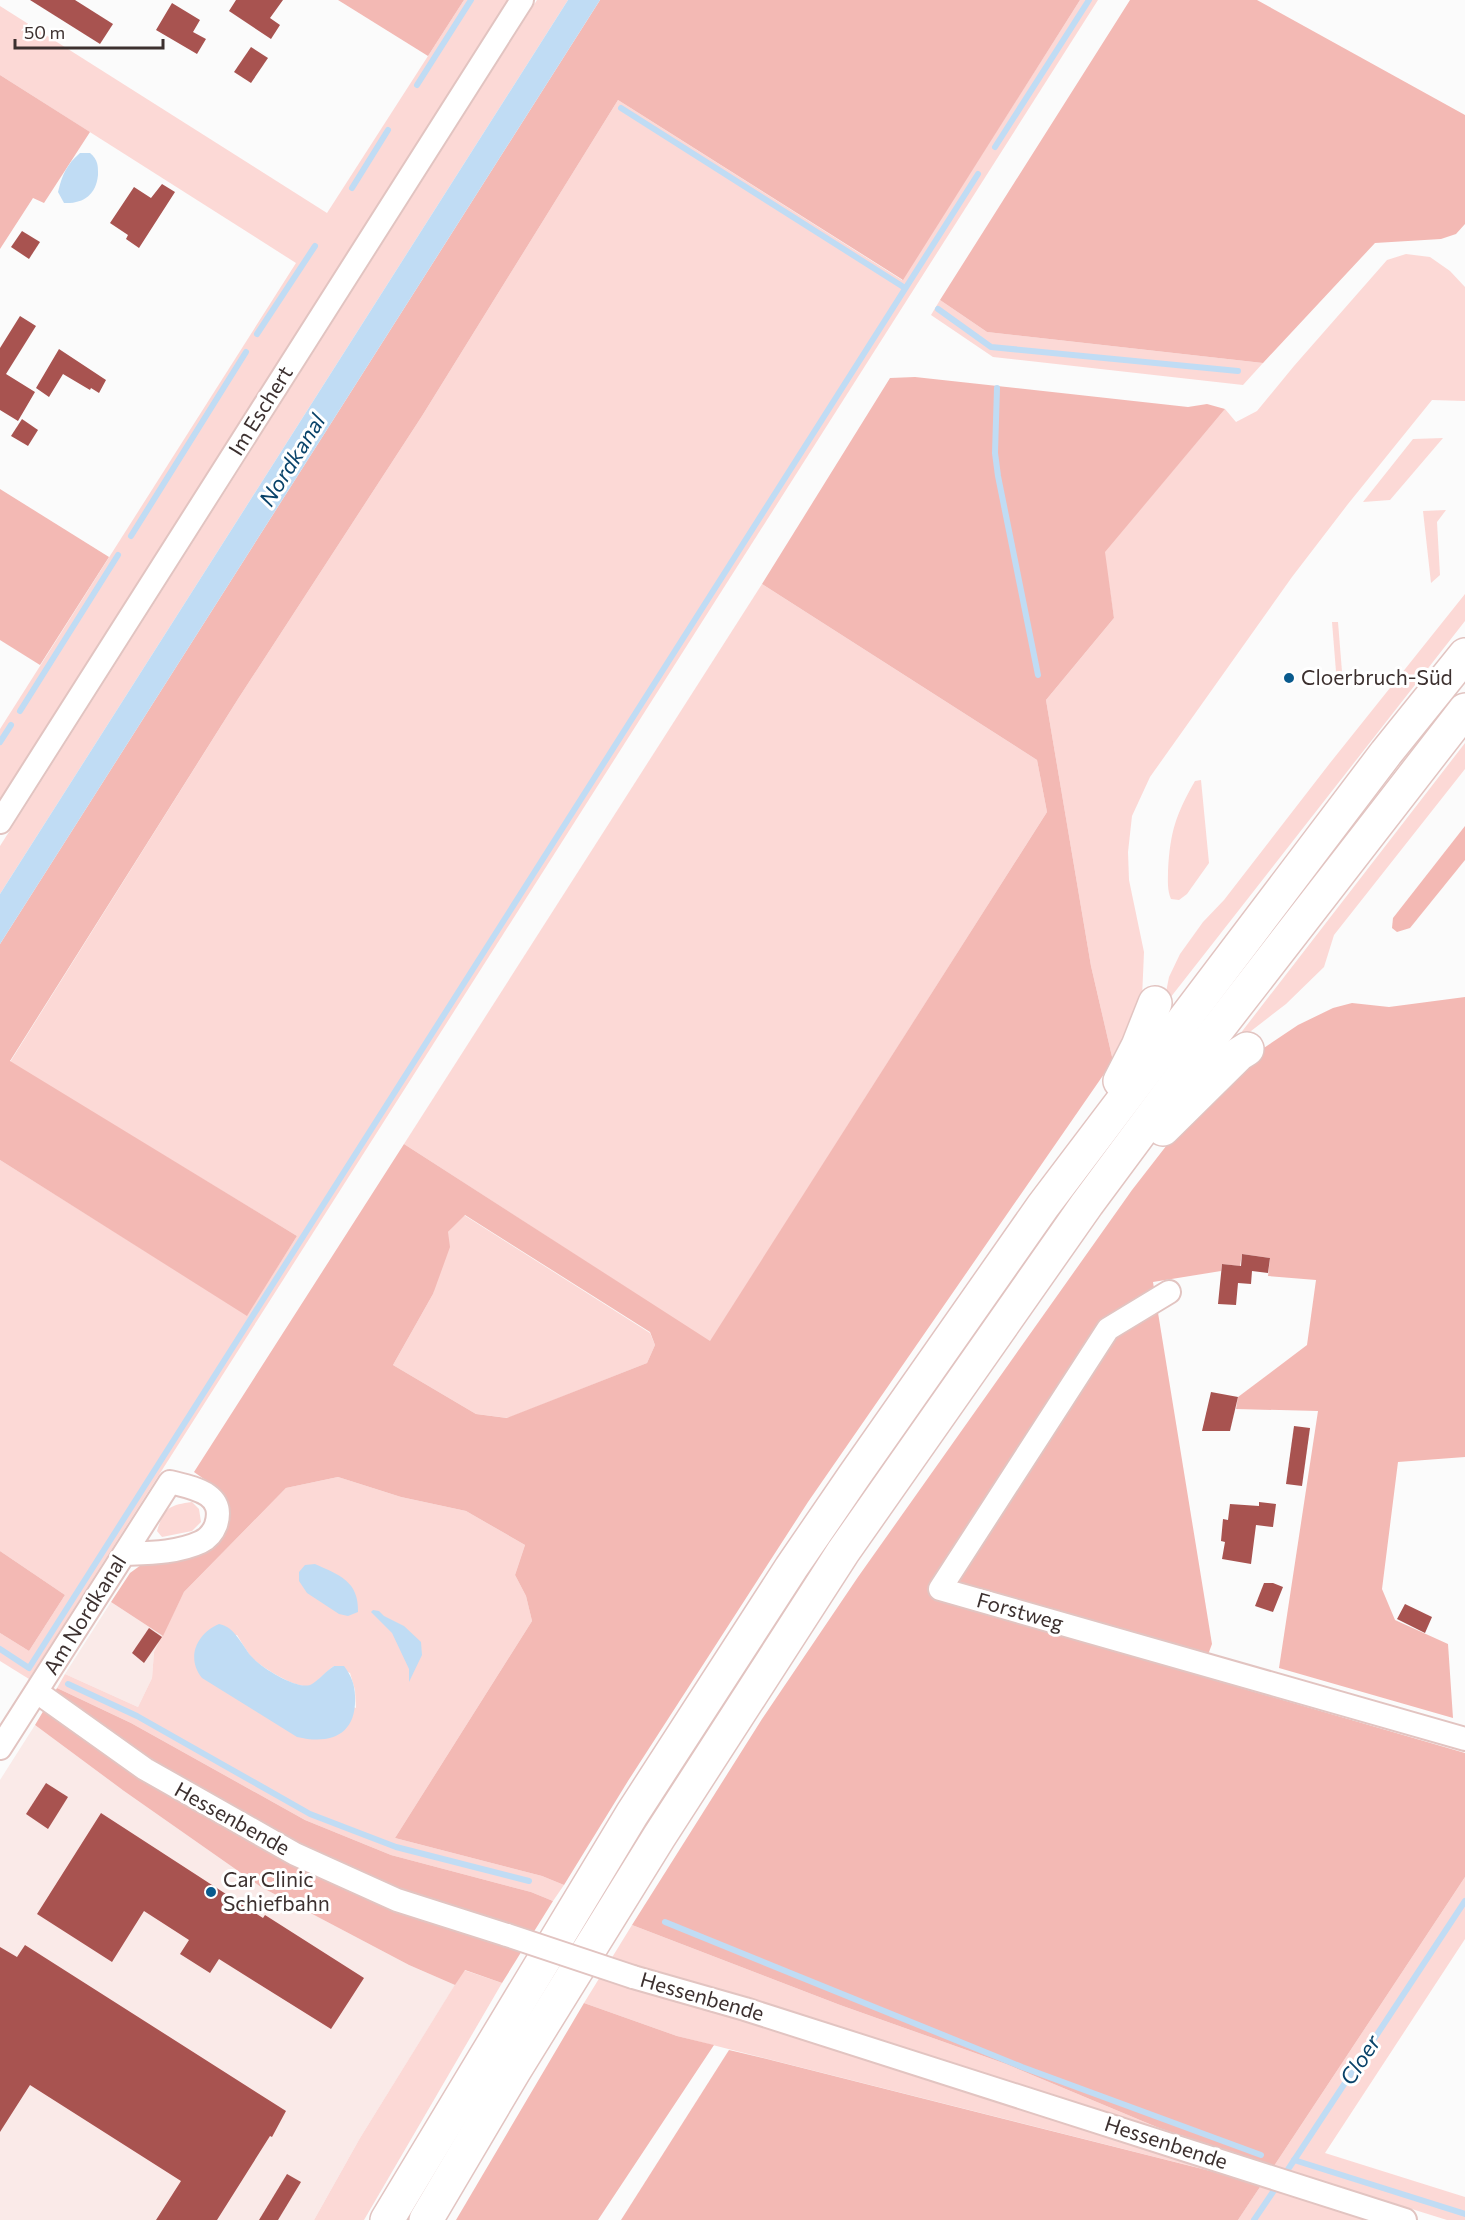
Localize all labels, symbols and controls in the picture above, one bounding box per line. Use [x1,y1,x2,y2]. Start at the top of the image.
scale bar [15,12,164,50]
text: 50 m [24,21,65,43]
street label: Im Eschert [222,361,297,460]
water label: Nordkanal [253,408,331,511]
place label: Cloerbruch-Süd [1301,664,1453,689]
marker: Cloerbruch-Süd [1282,671,1296,685]
street label: Am Nordkanal [37,1550,130,1679]
street label: Forstweg [974,1586,1067,1635]
street label: Hessenbende [171,1776,295,1860]
place label: Car Clinic Schiefbahn [223,1866,330,1915]
marker: Car Clinic Schiefbahn [204,1885,218,1899]
street label: Hessenbende [638,1966,767,2025]
water label: Cloer [1333,2029,1386,2090]
street label: Hessenbende [1102,2110,1231,2173]

